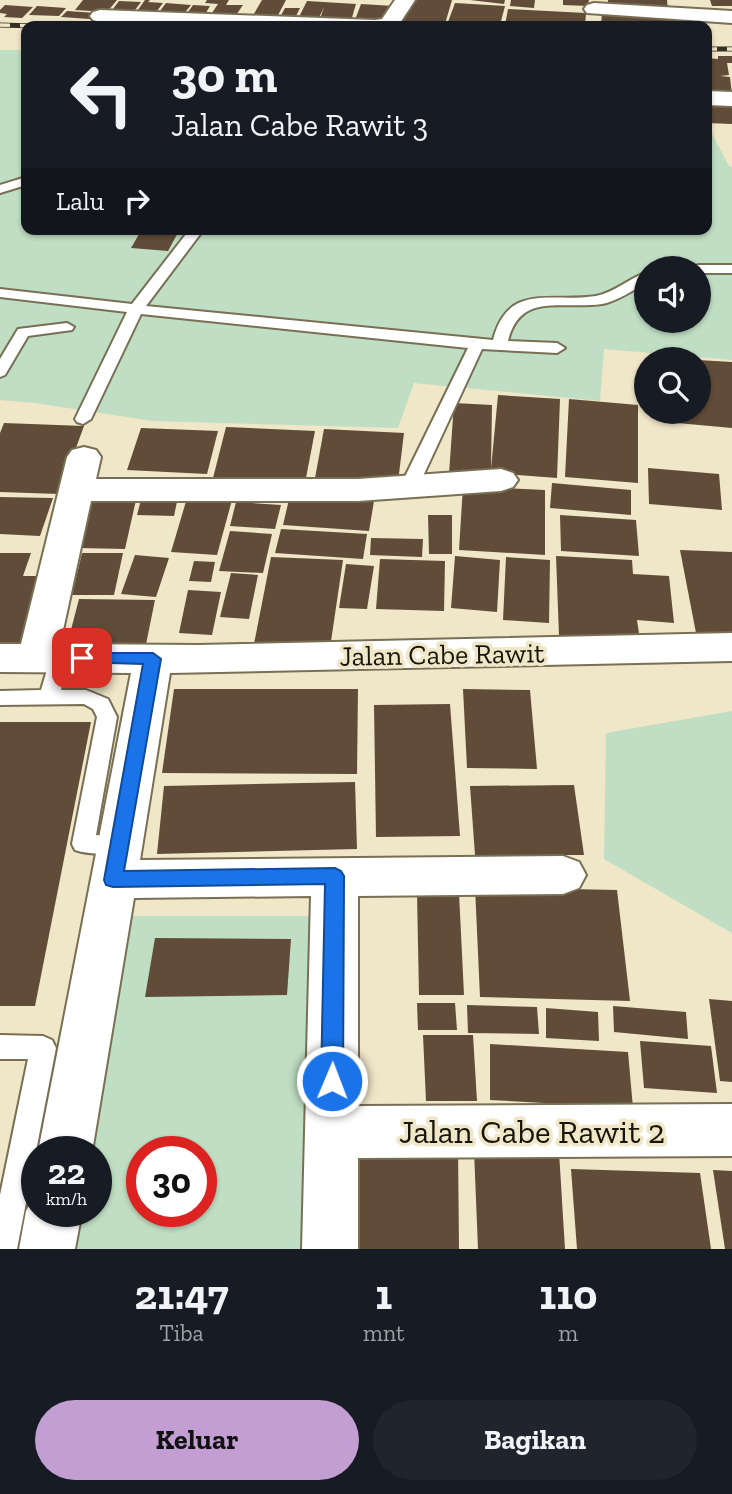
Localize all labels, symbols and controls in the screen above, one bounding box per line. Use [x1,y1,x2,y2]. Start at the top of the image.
text: 30 m [171,46,277,105]
icon: left [56,49,147,140]
text: Jalan Cabe Rawit 3 [171,106,428,144]
icon: right [118,182,156,220]
text: Lalu [56,185,104,217]
map controls [634,256,711,424]
button: sound [634,256,711,333]
button: search [634,347,711,424]
pin [52,628,112,688]
street label: Jalan Cabe Rawit [339,636,545,673]
icon: arrive [63,639,101,677]
position arrow [295,1044,369,1118]
street label: Jalan Cabe Rawit 2 [399,1112,665,1151]
speed limit sign: 30 [126,1136,217,1227]
text: 22 [48,1151,85,1193]
text: km/h [46,1188,87,1210]
text: 21:47 [135,1269,228,1320]
text: 1 [375,1269,392,1320]
text: 110 [539,1269,597,1320]
text: Tiba [159,1319,204,1347]
text: mnt [363,1319,405,1347]
text: m [558,1319,578,1347]
button: Keluar [35,1400,359,1480]
button: Bagikan [373,1400,697,1480]

